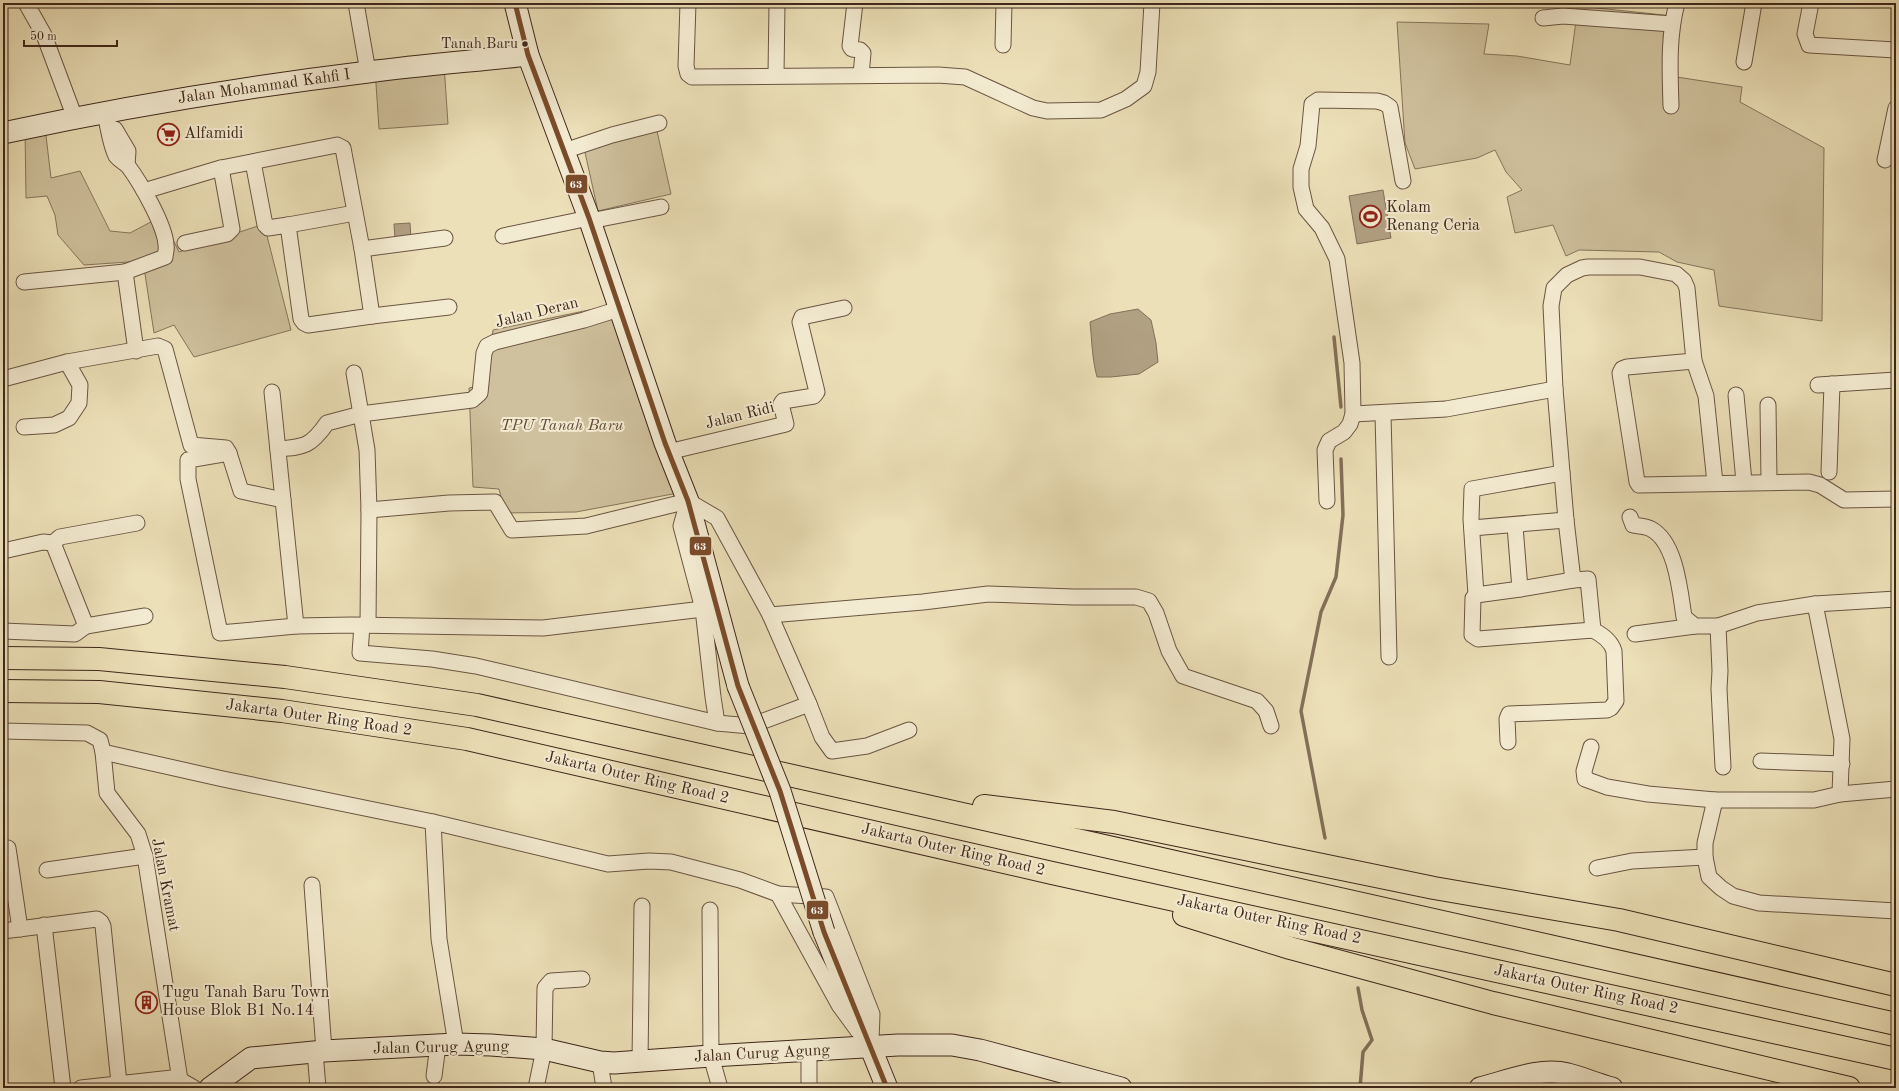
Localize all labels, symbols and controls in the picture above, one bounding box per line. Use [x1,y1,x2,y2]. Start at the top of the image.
scale bar [24,22,117,48]
text: 50 m [30,30,57,43]
place label: Tanah Baru [441,37,518,52]
marker: Tanah Baru [520,39,530,49]
street label: Jalan Mohammad Kahfi I [177,67,351,107]
supermarket icon: Alfamidi [155,121,181,147]
place label: Alfamidi [184,126,243,142]
line badge: 63 [565,174,588,194]
text: 63 [570,180,582,191]
place label: Kolam Renang Ceria [1386,200,1480,234]
sports icon: Kolam Renang Ceria [1357,204,1383,230]
street label: Jalan Deran [494,295,580,331]
street label: Jalan Ridi [704,400,776,432]
park label: TPU Tanah Baru [501,418,623,434]
line badge: 63 [689,536,712,556]
text: 63 [694,542,706,553]
street label: Jakarta Outer Ring Road 2 [225,697,413,739]
street label: Jakarta Outer Ring Road 2 [544,749,730,807]
street label: Jakarta Outer Ring Road 2 [860,821,1046,879]
street label: Jalan Kramat [148,837,182,933]
street label: Jakarta Outer Ring Road 2 [1175,893,1363,947]
line badge: 63 [806,900,829,920]
text: 63 [811,906,823,917]
street label: Jakarta Outer Ring Road 2 [1492,963,1680,1017]
place label: Tugu Tanah Baru Town House Blok B1 No.14 [162,985,330,1019]
building icon: Tugu Tanah Baru Town House Blok B1 No.14 [133,989,159,1015]
street label: Jalan Curug Agung [373,1039,510,1057]
street label: Jalan Curug Agung [694,1042,831,1066]

